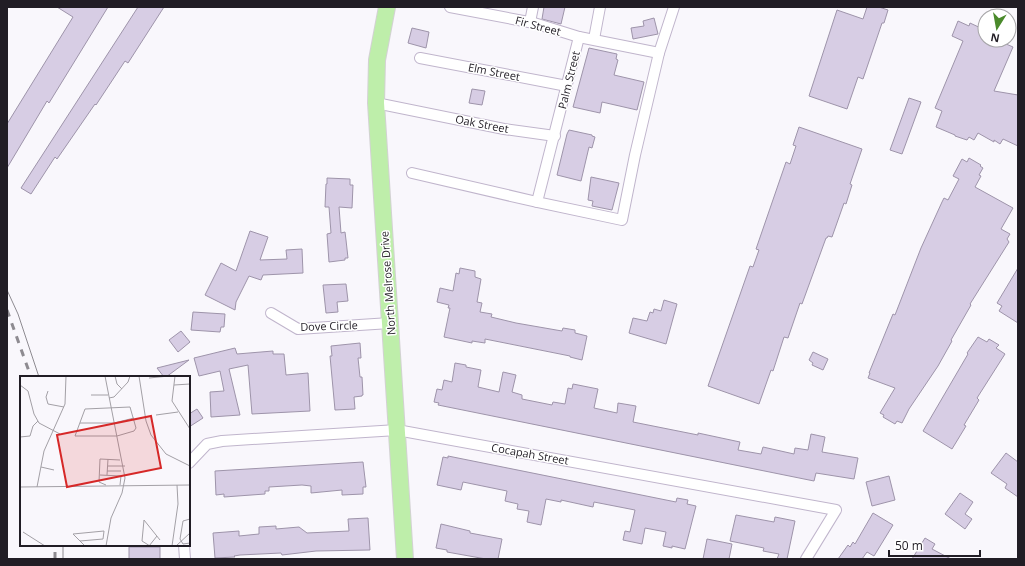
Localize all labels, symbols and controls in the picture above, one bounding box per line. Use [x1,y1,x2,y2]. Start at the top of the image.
north arrow [977,8,1017,48]
street label: Fir Street [514,12,563,39]
text: N [989,30,1001,47]
street label: Palm Street [554,49,583,110]
street label: Elm Street [467,59,521,84]
street label: Oak Street [454,111,510,136]
street label: North Melrose Drive [376,231,399,335]
street label: Dove Circle [300,317,358,334]
inset map [20,376,190,546]
street label: Cocapah Street [490,439,570,468]
scale bar [889,532,980,558]
text: 50 m [895,537,923,554]

